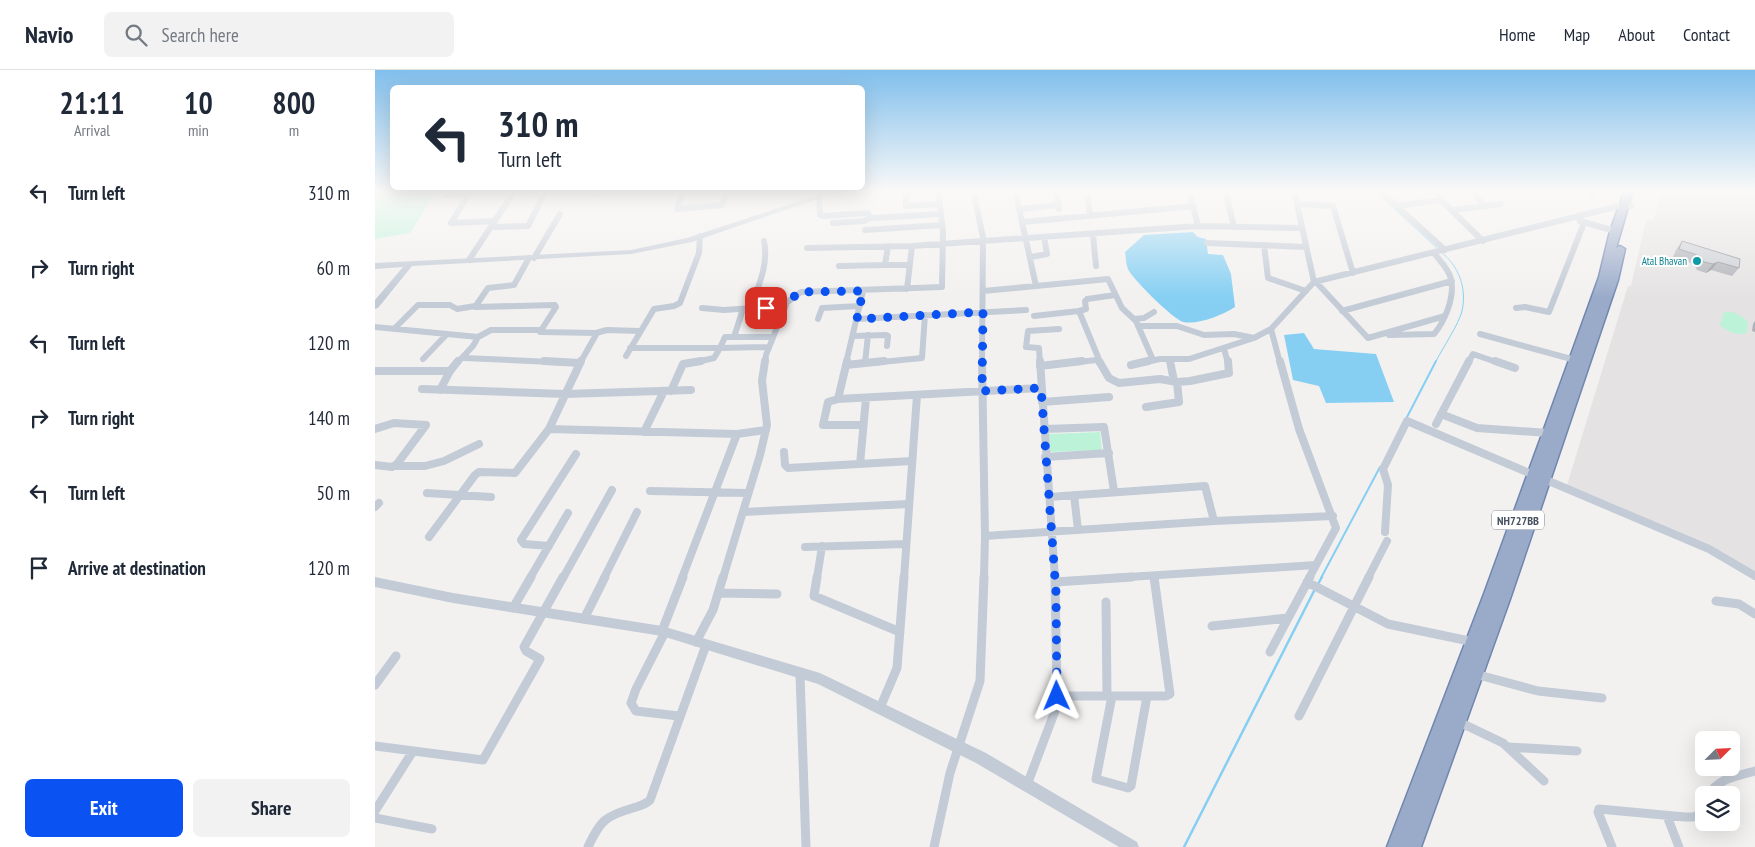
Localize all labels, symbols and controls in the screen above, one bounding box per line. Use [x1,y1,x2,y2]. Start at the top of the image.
search box [104,12,454,57]
text: Navio [25,19,74,50]
icon: search [122,21,150,49]
text: Search here [162,23,239,47]
text: Home [1499,23,1536,46]
text: Map [1564,23,1590,46]
text: About [1618,23,1655,46]
text: Contact [1683,23,1730,46]
text: 21:11 [60,83,124,122]
text: 10 [184,83,213,122]
text: 800 [272,83,315,122]
text: 310 m [498,101,579,147]
icon: left [415,105,480,170]
text: Arrival [74,120,110,140]
text: min [188,120,209,140]
text: m [289,120,299,140]
text: Turn left [498,145,562,173]
icon: left [25,179,53,207]
text: Turn left [68,181,125,205]
text: 310 m [308,181,350,205]
icon: right [25,254,53,282]
place label: Atal Bhavan [1642,254,1687,268]
marker: Atal Bhavan [1691,255,1703,267]
text: Turn right [68,256,134,280]
text: 60 m [317,256,350,280]
pin [745,287,787,329]
icon: arrive [752,294,780,322]
icon: left [25,329,53,357]
text: Turn left [68,331,125,355]
text: 120 m [308,331,350,355]
icon: right [25,404,53,432]
text: Turn right [68,406,134,430]
text: 140 m [308,406,350,430]
icon: left [25,479,53,507]
text: Turn left [68,481,125,505]
text: 50 m [317,481,350,505]
road number: NH727BB [1492,510,1544,530]
icon: arrive [25,554,53,582]
text: Arrive at destination [68,556,206,580]
text: 120 m [308,556,350,580]
position arrow [1030,669,1082,721]
north arrow [1695,731,1740,776]
map controls [1695,731,1740,831]
button: Exit [25,779,183,837]
button: Share [193,779,350,837]
button: layers [1695,786,1740,831]

